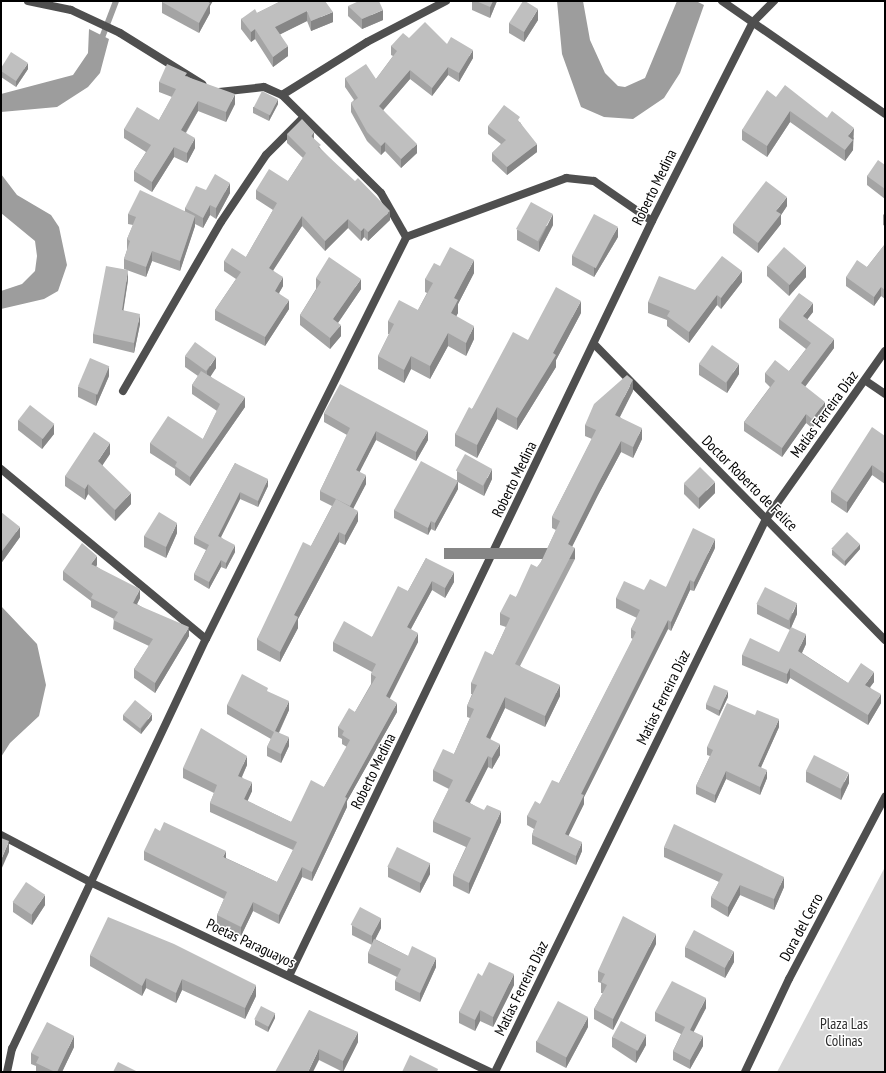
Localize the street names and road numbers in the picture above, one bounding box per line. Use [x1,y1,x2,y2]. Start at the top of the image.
street label: Roberto Medina [628,146,680,228]
street label: Matías Ferreira Díaz [786,367,862,461]
street label: Doctor Roberto de Felice [698,431,802,535]
street label: Roberto Medina [488,438,540,520]
street label: Matías Ferreira Díaz [632,647,694,747]
street label: Roberto Medina [347,730,399,812]
street label: Dora del Cerro [776,890,826,964]
street label: Poetas Paraguayos [204,915,298,971]
street label: Matías Ferreira Díaz [490,938,552,1038]

